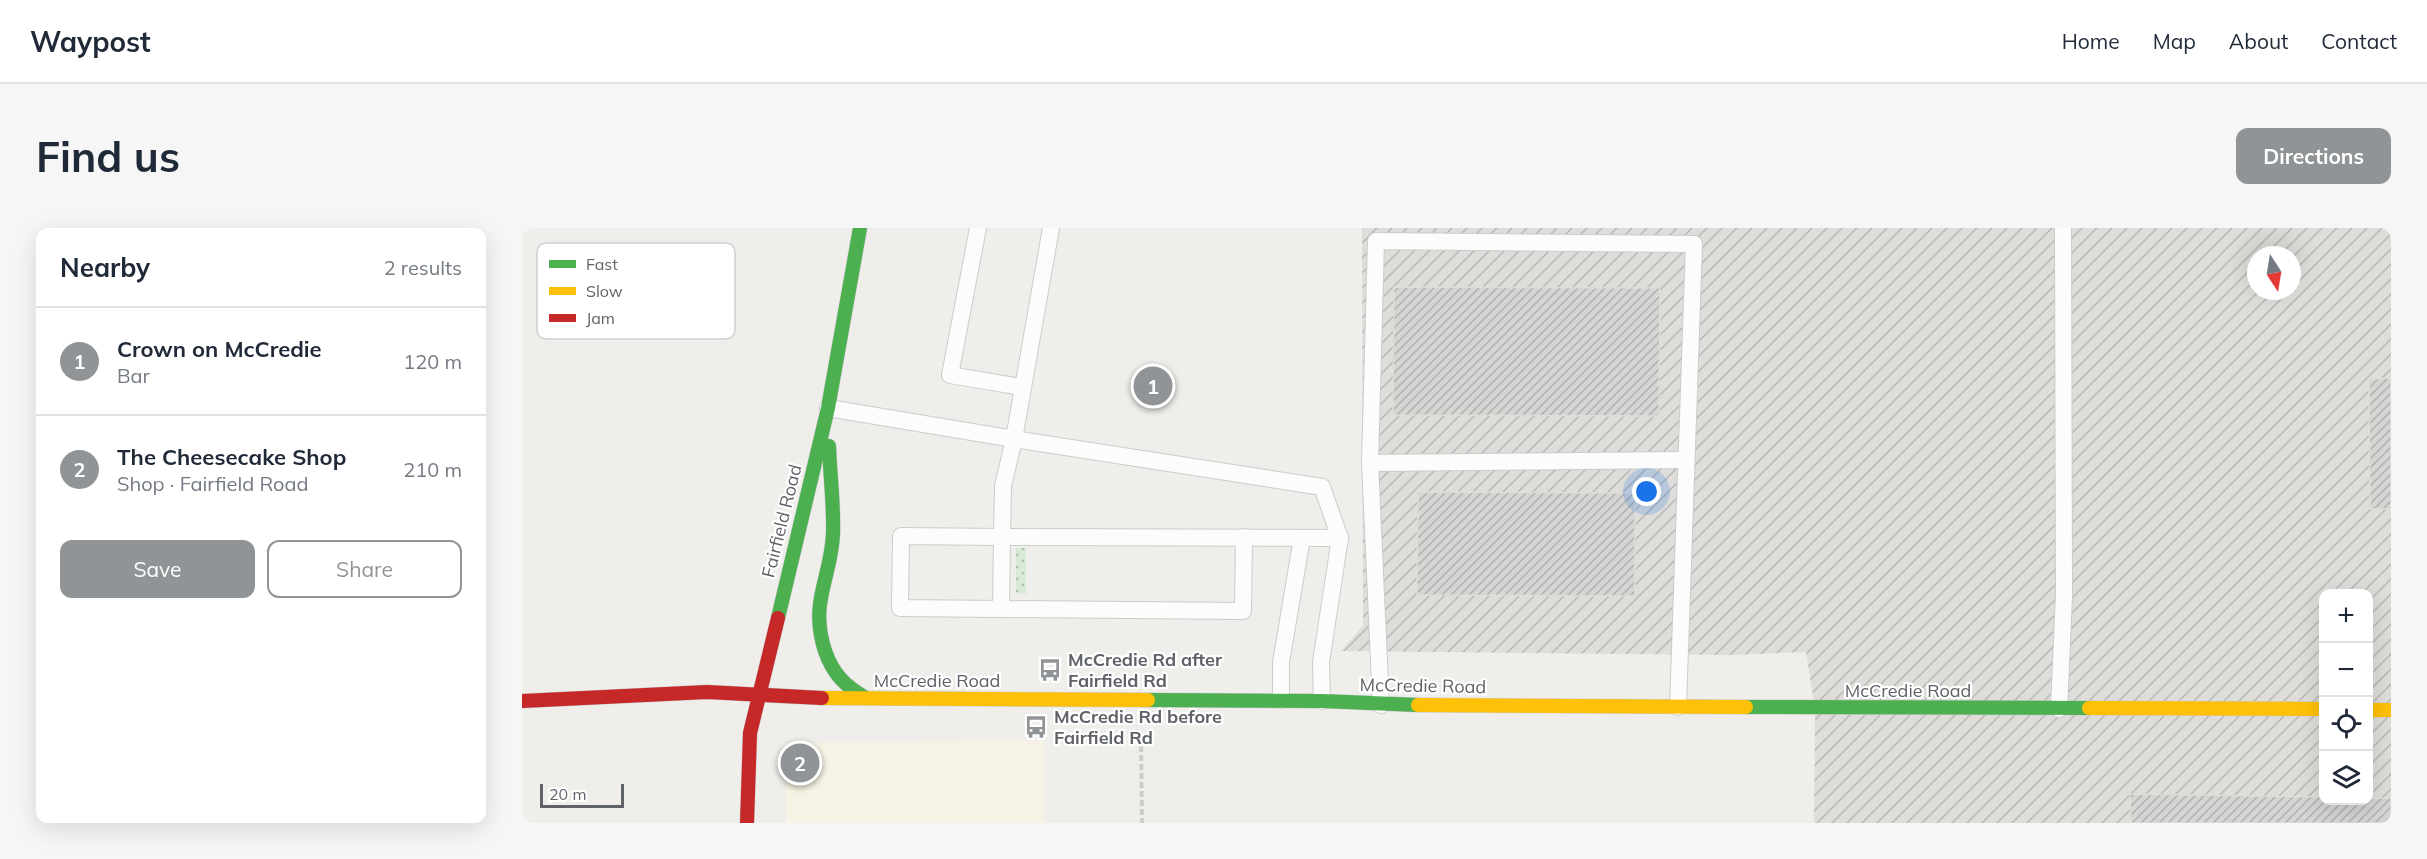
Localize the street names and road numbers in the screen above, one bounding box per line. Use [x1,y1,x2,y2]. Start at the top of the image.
street label: Fairfield Road [756,462,807,580]
street label: McCredie Road [874,669,1000,692]
street label: McCredie Road [1360,673,1486,698]
street label: McCredie Road [1845,679,1971,702]

